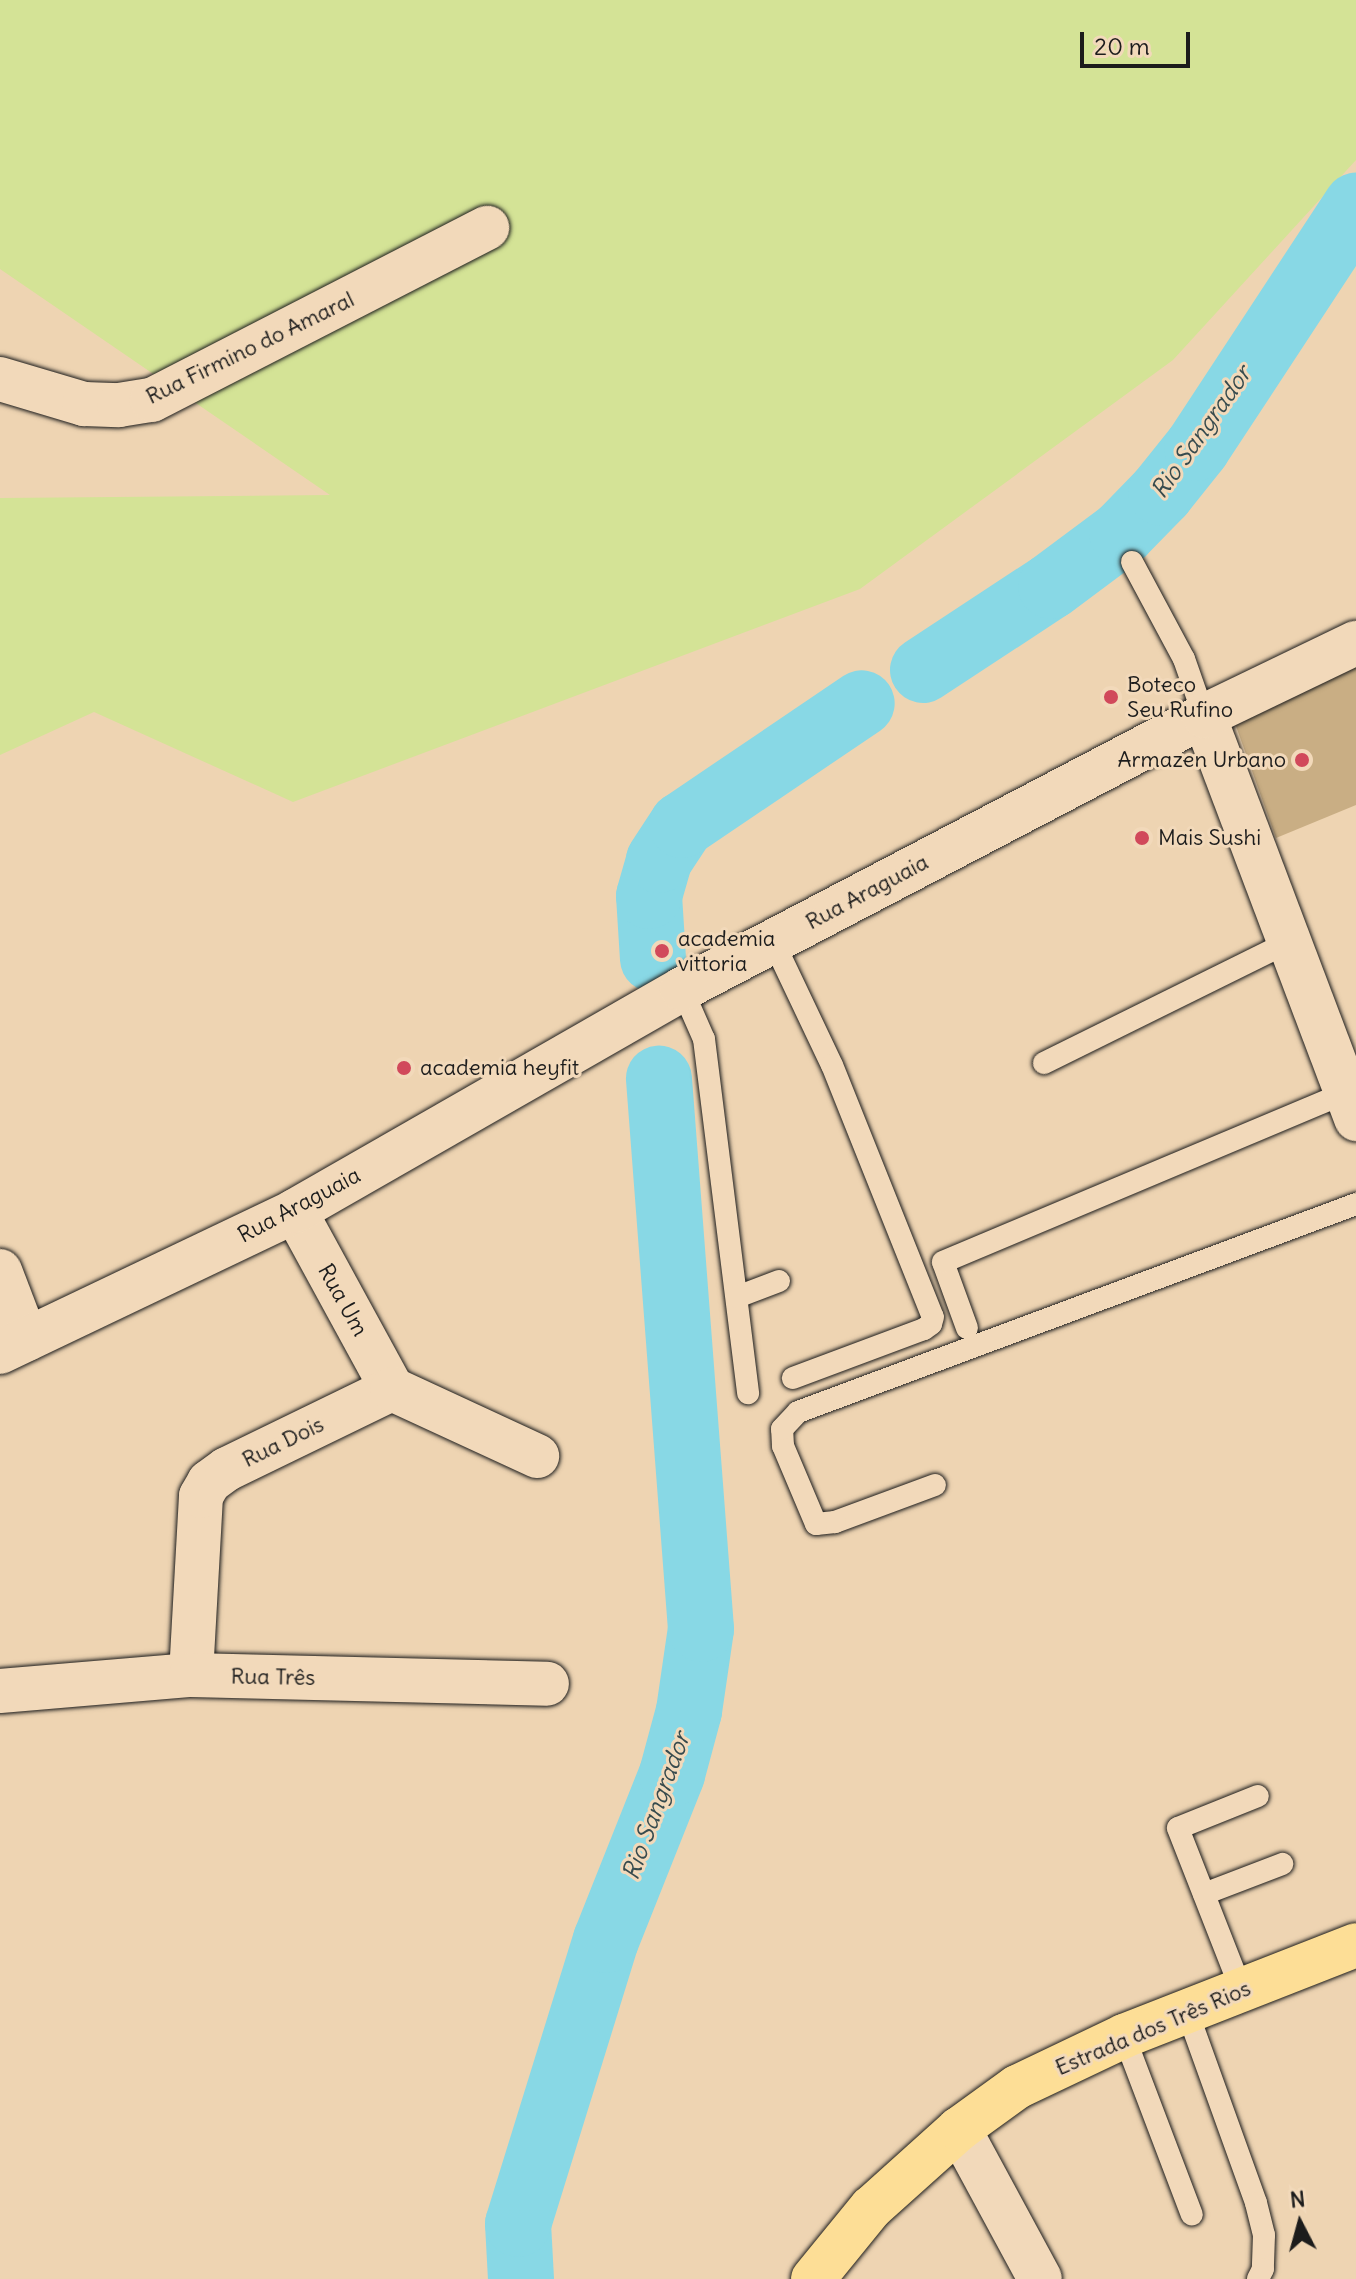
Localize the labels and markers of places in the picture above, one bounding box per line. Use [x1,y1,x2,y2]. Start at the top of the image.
place label: Boteco Seu Rufino [1127,671,1233,722]
marker: Boteco Seu Rufino [1102,688,1120,706]
place label: Armazen Urbano [1117,747,1286,773]
marker: Armazen Urbano [1293,751,1311,769]
place label: Mais Sushi [1158,825,1261,851]
marker: Mais Sushi [1133,829,1151,847]
place label: academia vittoria [678,925,775,976]
marker: academia vittoria [653,942,671,960]
place label: academia heyfit [420,1055,579,1081]
marker: academia heyfit [395,1059,413,1077]

